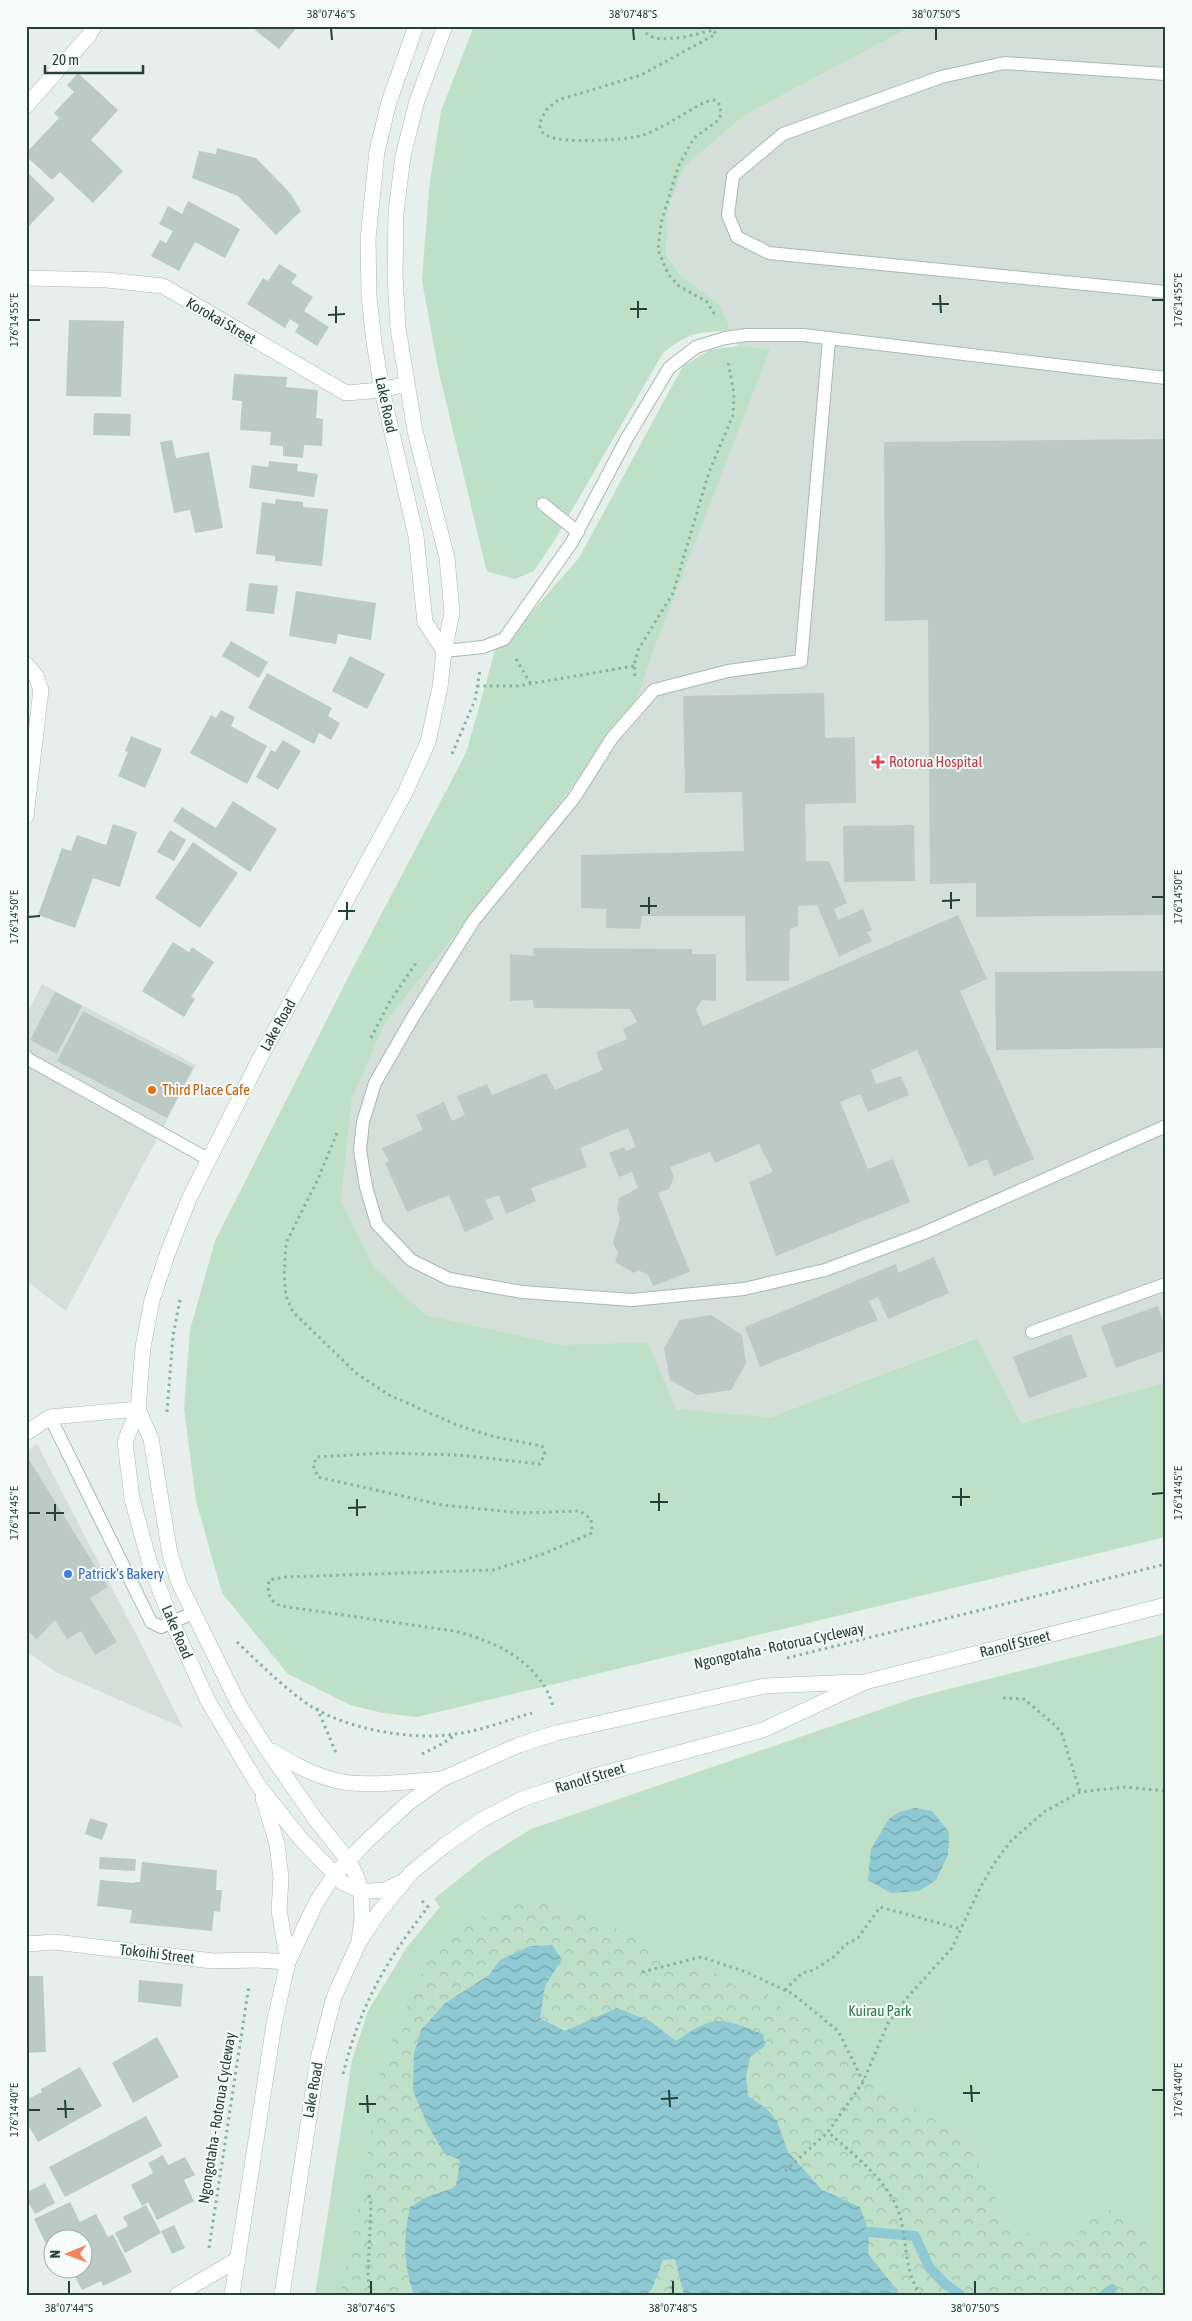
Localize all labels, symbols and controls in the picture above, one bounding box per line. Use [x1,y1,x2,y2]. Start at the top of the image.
text: 38°07'46"S [307,7,355,21]
text: 38°07'48"S [609,7,657,21]
text: 38°07'50"S [912,7,960,21]
scale bar [45,42,142,74]
text: 20 m [52,51,79,68]
text: 176°14'55"E [1171,273,1185,327]
text: 176°14'55"E [7,293,21,347]
street label: Korokai Street [183,294,259,347]
street label: Lake Road [372,375,401,434]
place label: Rotorua Hospital [889,753,982,770]
marker: Rotorua Hospital [871,755,885,769]
text: 176°14'50"E [1171,870,1185,924]
text: 176°14'50"E [7,890,21,944]
street label: Lake Road [256,996,299,1054]
place label: Third Place Cafe [162,1081,250,1098]
marker: Third Place Cafe [146,1084,158,1096]
text: 176°14'45"E [1171,1466,1185,1520]
text: 176°14'45"E [7,1486,21,1540]
place label: Patrick's Bakery [78,1565,164,1582]
marker: Patrick's Bakery [62,1568,74,1580]
street label: Lake Road [159,1602,196,1661]
street label: Ngongotaha - Rotorua Cycleway [692,1619,865,1672]
street label: Ranolf Street [978,1627,1052,1660]
street label: Ranolf Street [553,1759,627,1796]
street label: Tokoihi Street [119,1940,195,1967]
park label: Kuirau Park [848,2002,912,2019]
street label: Ngongotaha - Rotorua Cycleway [195,2031,238,2205]
street label: Lake Road [299,2061,326,2119]
text: 176°14'40"E [1171,2063,1185,2117]
text: 176°14'40"E [7,2083,21,2137]
north arrow [42,2228,92,2278]
text: N [47,2250,63,2258]
text: 38°07'44"S [45,2301,93,2315]
text: 38°07'46"S [347,2301,395,2315]
text: 38°07'48"S [649,2301,697,2315]
text: 38°07'50"S [951,2301,999,2315]

